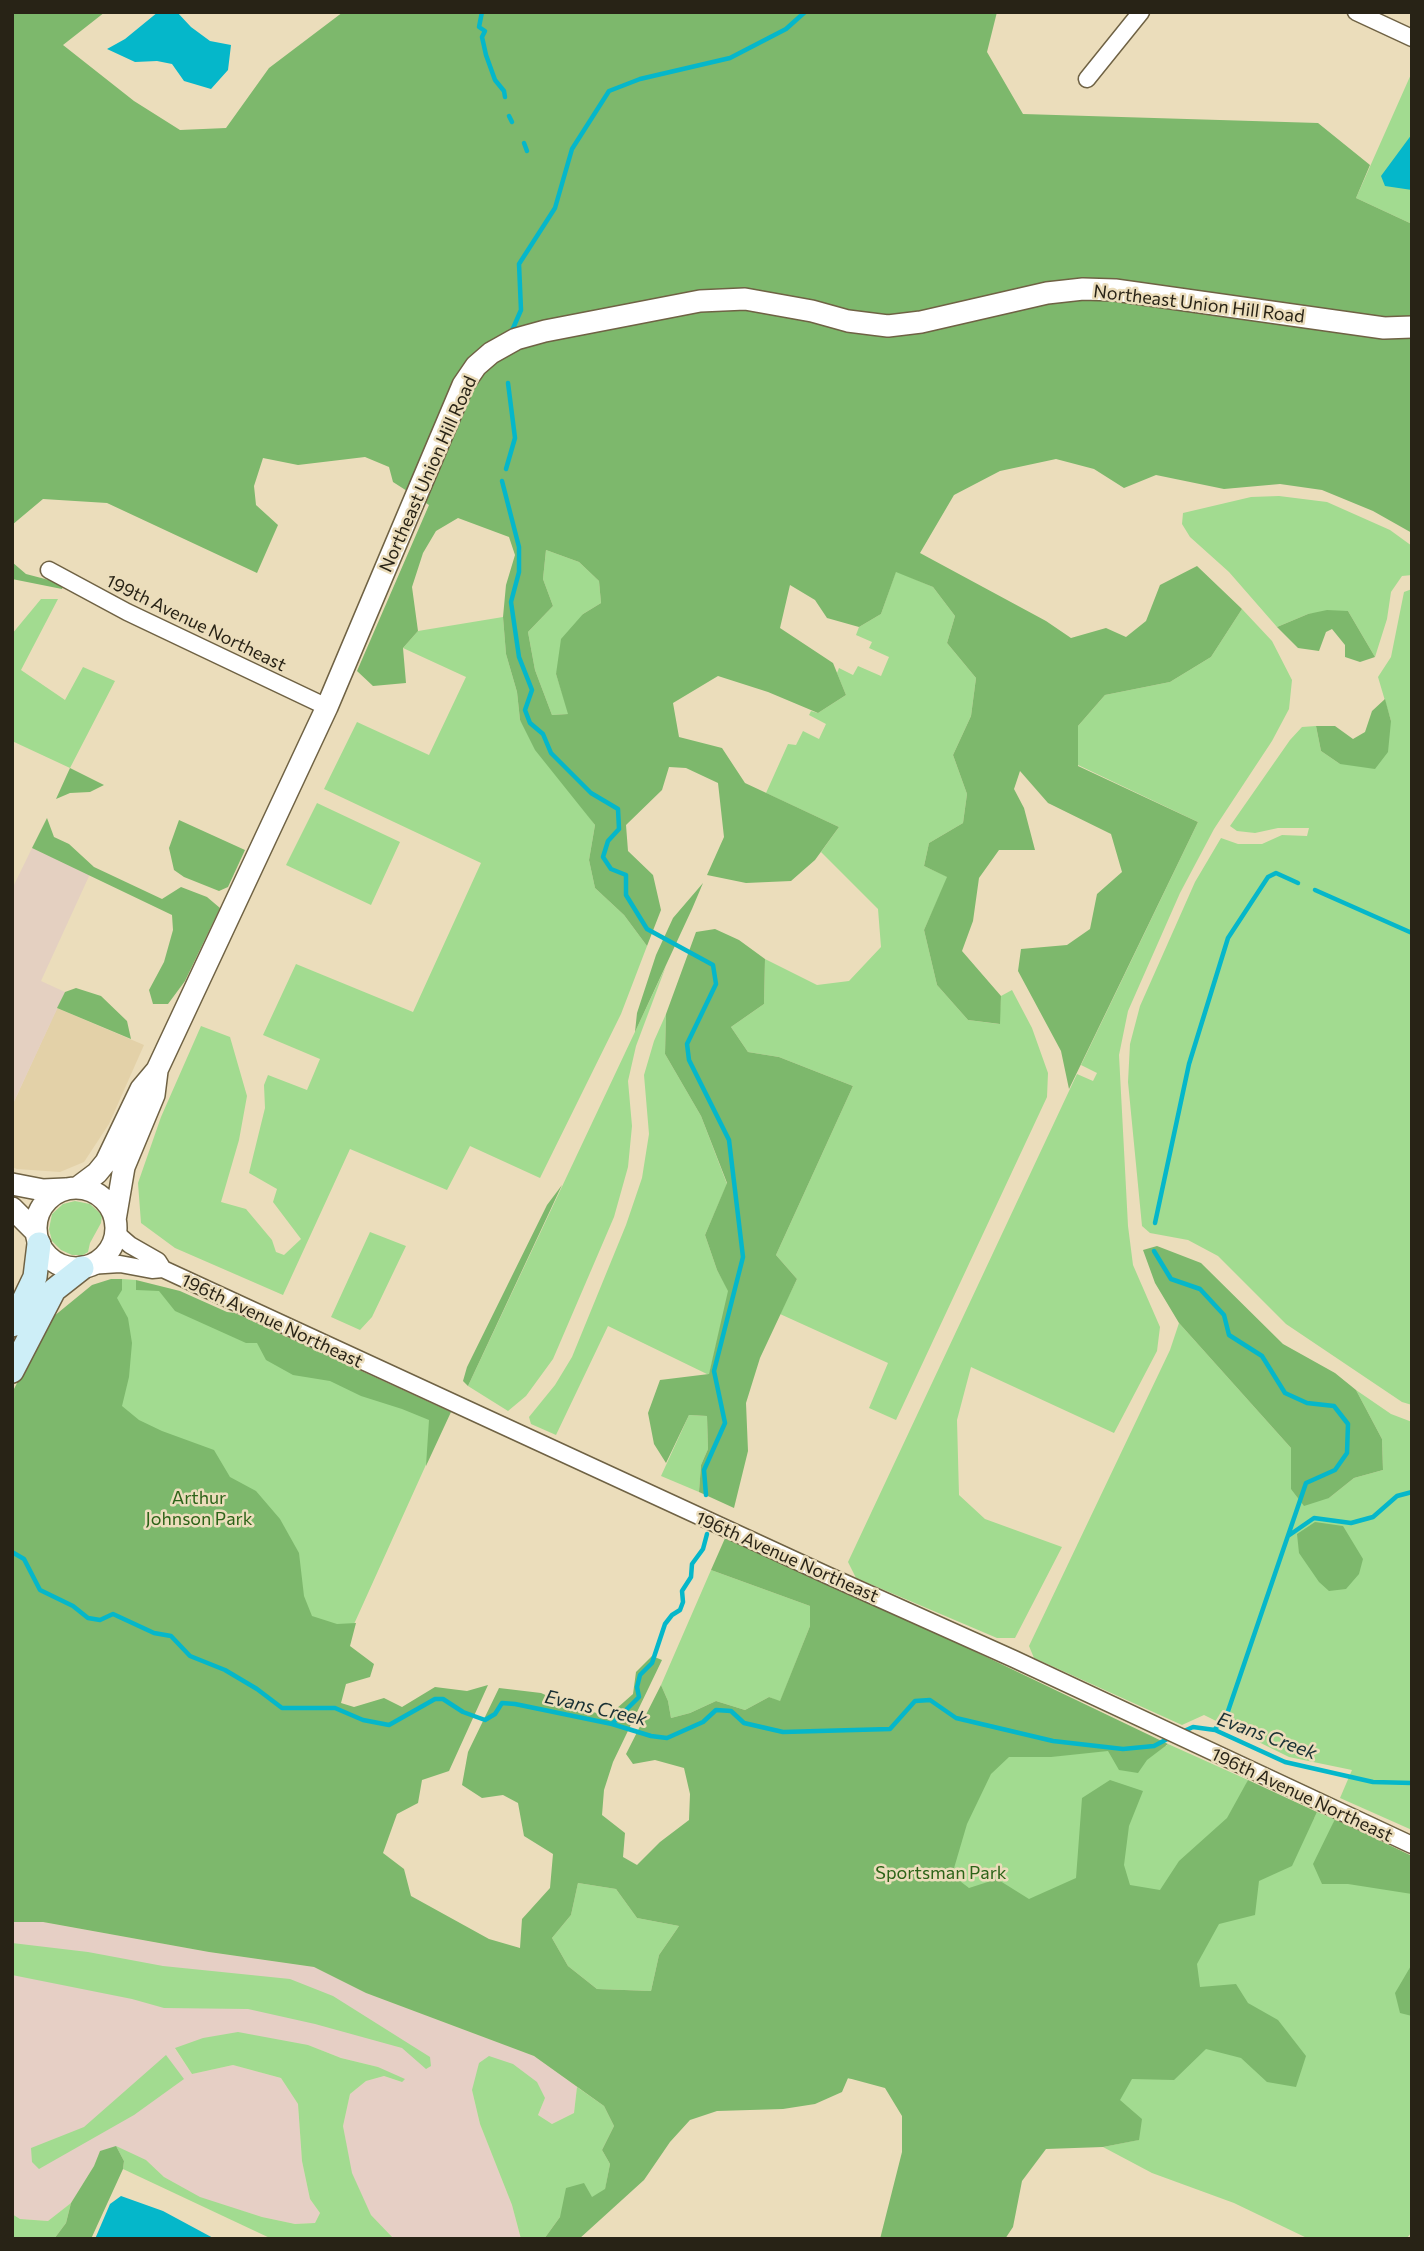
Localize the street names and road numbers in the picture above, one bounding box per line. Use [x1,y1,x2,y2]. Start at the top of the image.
street label: Northeast Union Hill Road [1092,280,1306,328]
street label: Northeast Union Hill Road [375,373,481,575]
street label: 199th Avenue Northeast [102,570,290,676]
street label: 196th Avenue Northeast [178,1269,366,1373]
street label: 196th Avenue Northeast [692,1507,882,1607]
street label: 196th Avenue Northeast [1208,1743,1396,1847]

